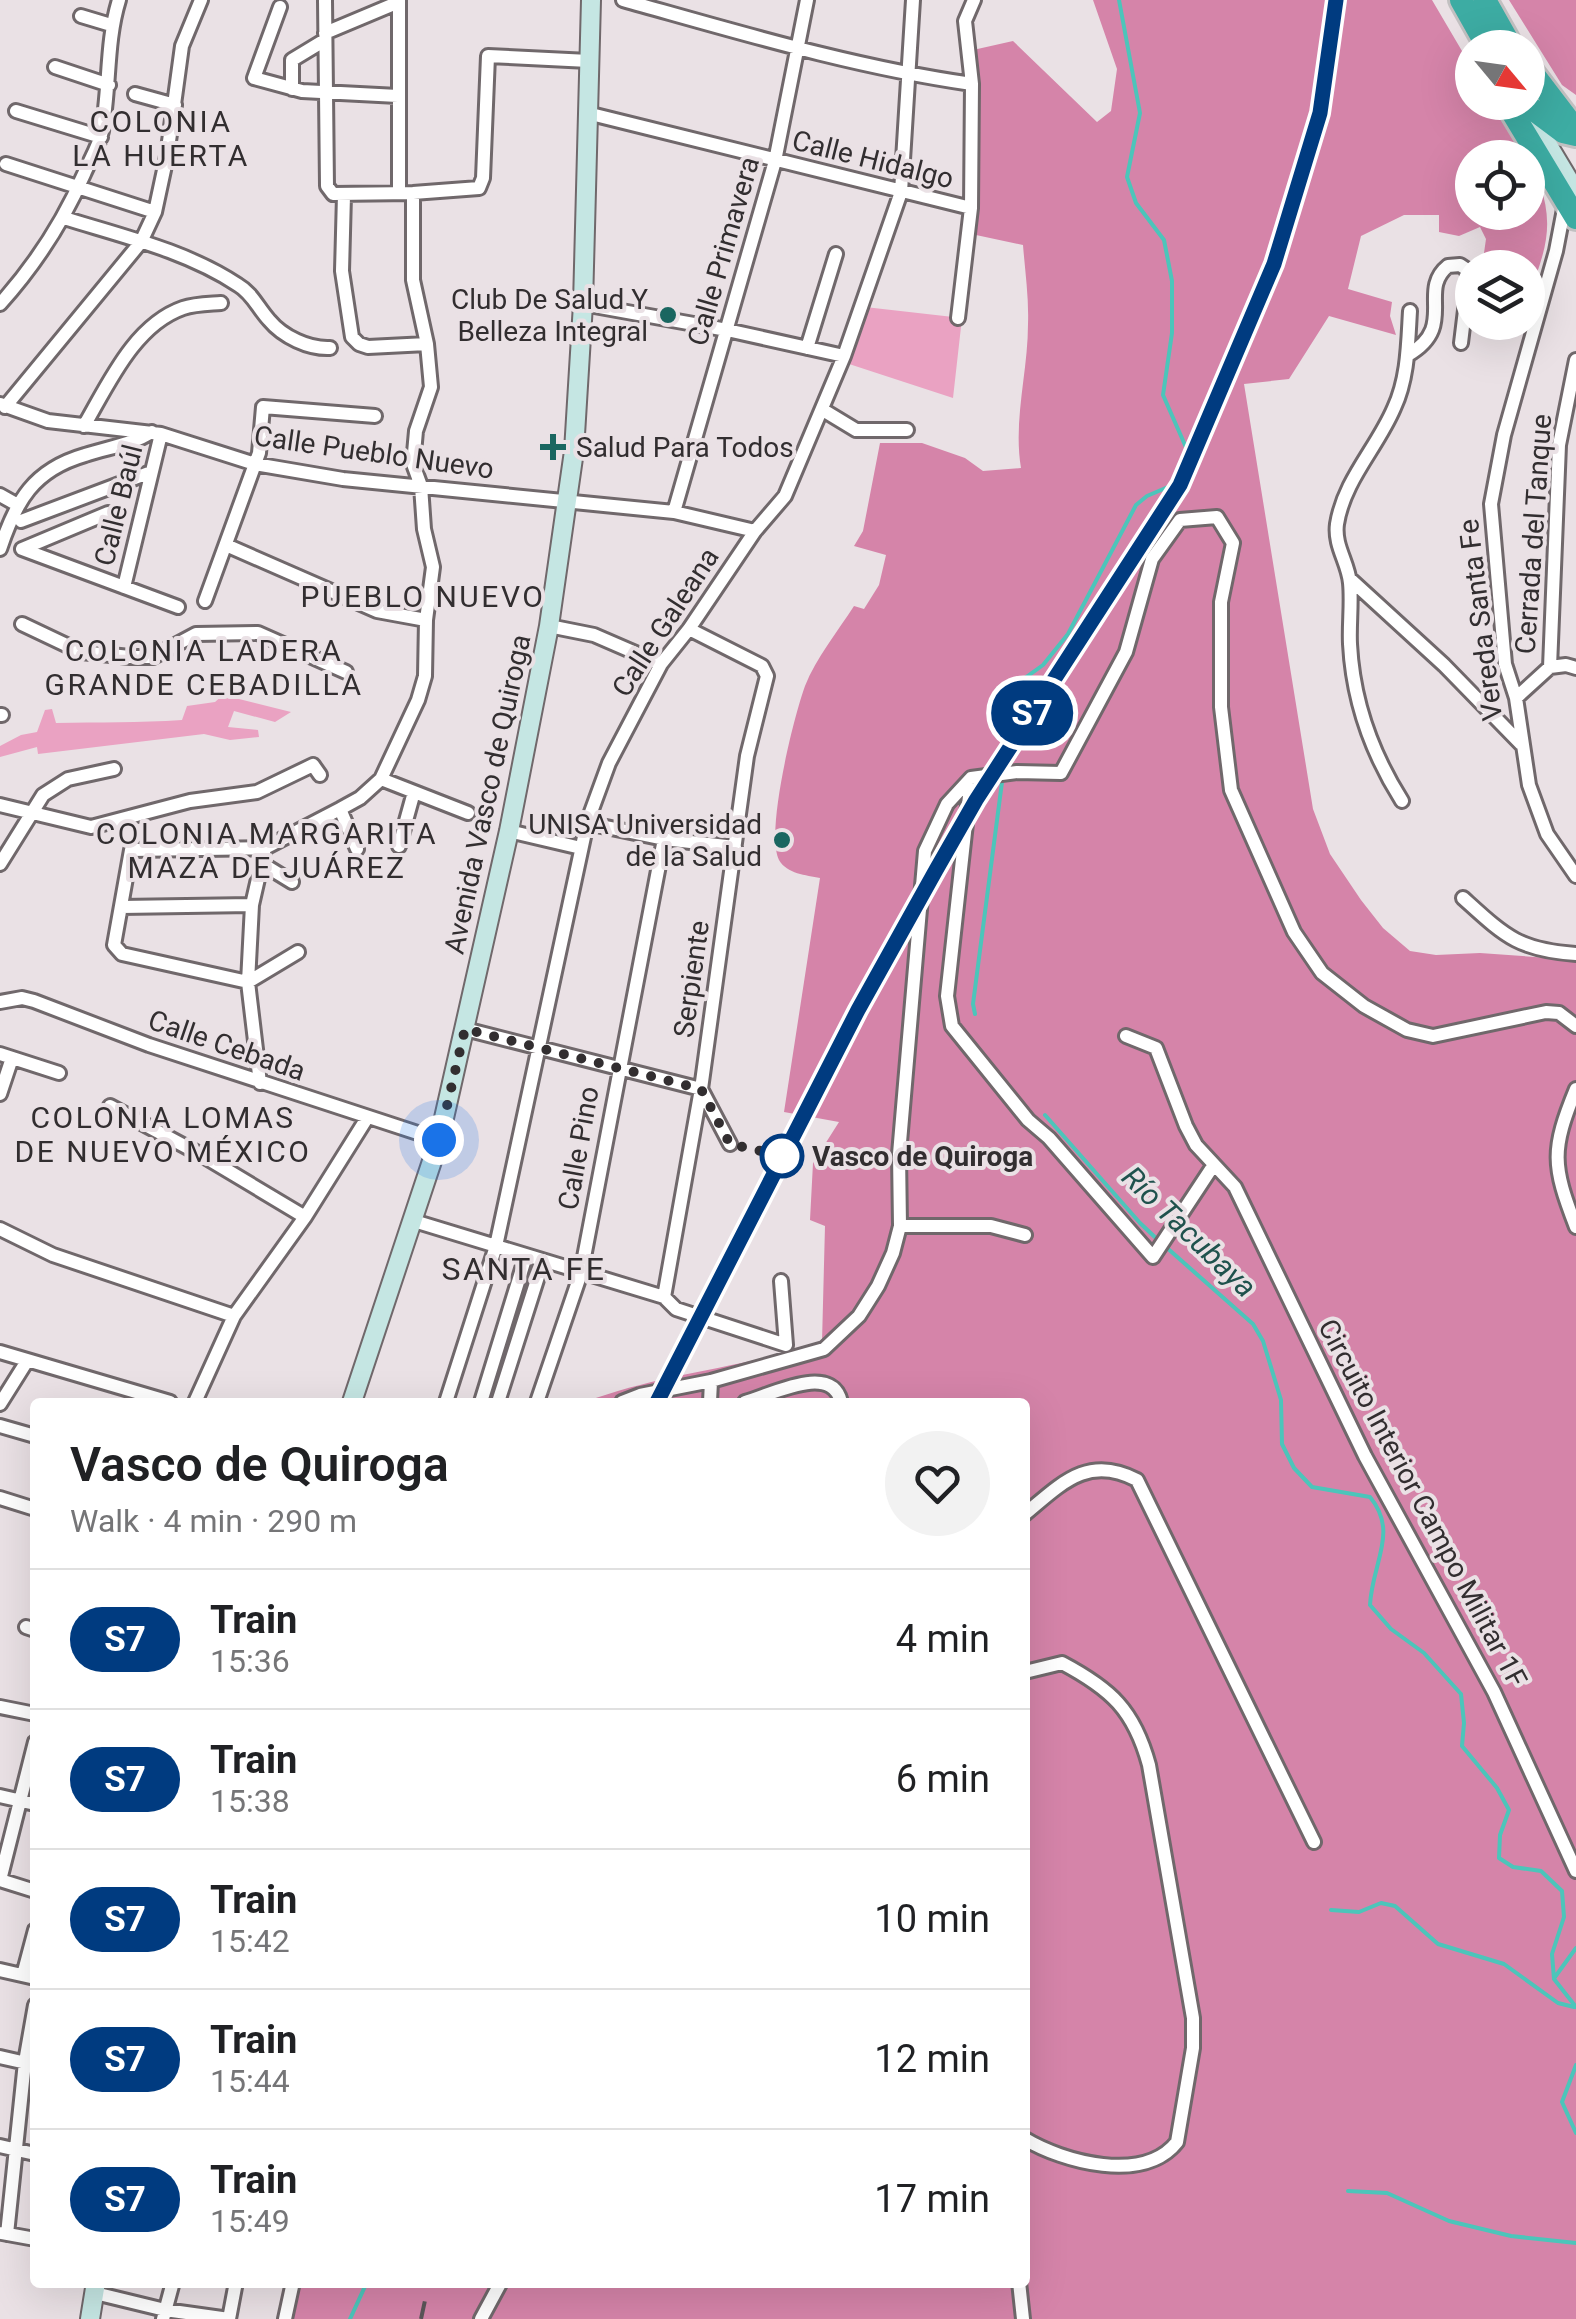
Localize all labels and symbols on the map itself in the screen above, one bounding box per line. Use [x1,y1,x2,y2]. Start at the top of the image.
north arrow [1455,30,1545,120]
district label: COLONIA LA HUERTA [72,104,250,173]
street label: Calle Hidalgo [789,123,957,195]
street label: Calle Primavera [681,153,766,349]
place label: Club De Salud Y Belleza Integral [451,283,648,348]
marker: Club De Salud Y Belleza Integral [657,304,679,326]
street label: Cerrada del Tanque [1509,413,1558,655]
street label: Calle Pueblo Nuevo [252,419,496,486]
place label: Salud Para Todos [576,431,794,464]
marker: Salud Para Todos [540,434,566,460]
street label: Calle Baúl [88,441,149,569]
street label: Vereda Santa Fe [1452,517,1509,723]
street label: Calle Galeana [605,542,726,703]
district label: PUEBLO NUEVO [301,579,545,614]
street label: Avenida Vasco de Quiroga [437,631,537,957]
district label: COLONIA LADERA GRANDE CEBADILLA [45,633,363,702]
line badge: S7 [987,680,1077,746]
place label: UNISA Universidad de la Salud [528,808,762,873]
district label: COLONIA MARGARITA MAZA DE JUÁREZ [96,816,438,885]
marker: UNISA Universidad de la Salud [771,829,793,851]
street label: Serpiente [667,918,716,1040]
street label: Calle Cebada [144,1003,310,1088]
street label: Calle Pino [551,1084,606,1212]
district label: COLONIA LOMAS DE NUEVO MÉXICO [15,1100,311,1169]
your location [414,1115,464,1165]
marker: Vasco de Quiroga [761,1135,803,1177]
place label: Vasco de Quiroga [812,1140,1033,1173]
water label: Río Tacubaya [1115,1159,1264,1304]
district label: SANTA FE [442,1250,606,1288]
street label: Circuito Interior Campo Militar 1F [1311,1313,1534,1693]

